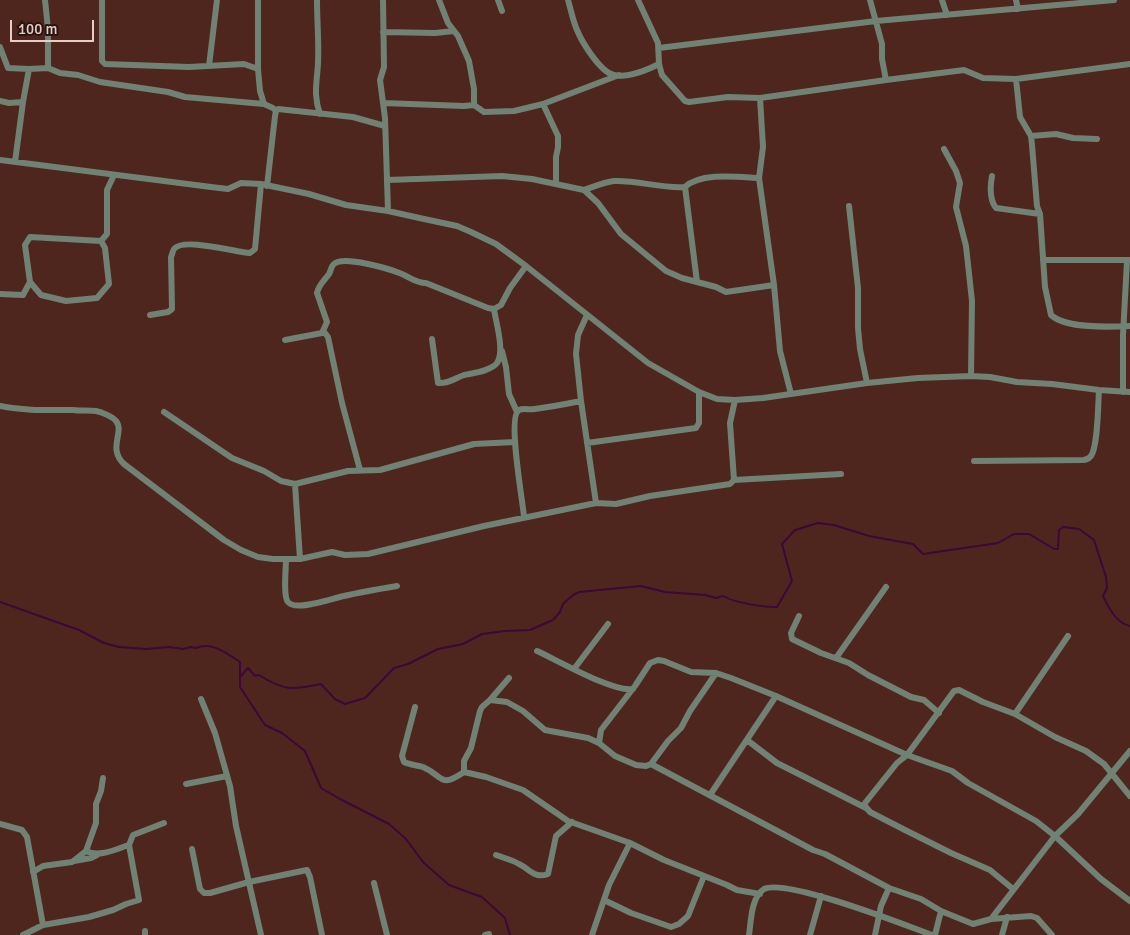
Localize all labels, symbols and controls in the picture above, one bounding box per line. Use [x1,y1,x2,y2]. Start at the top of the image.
scale bar [12,10,96,42]
text: 100 m [18,20,58,38]

